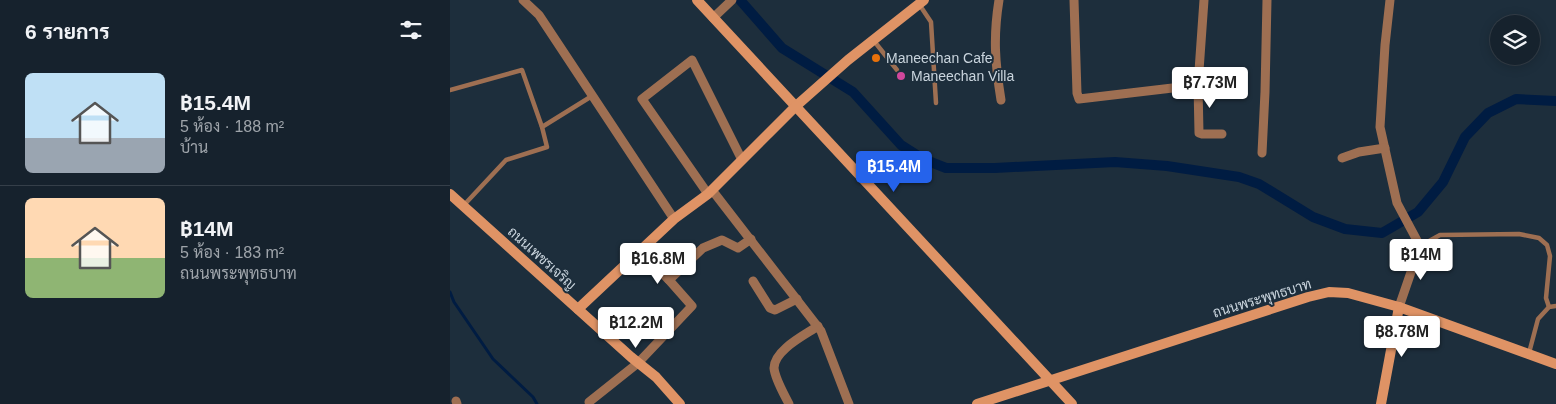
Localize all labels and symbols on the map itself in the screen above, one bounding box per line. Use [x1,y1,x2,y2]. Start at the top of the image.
place label: Maneechan Cafe [886,50,993,66]
marker: Maneechan Cafe [870,52,882,64]
pin: ฿7.73M [1169,66,1251,109]
place label: Maneechan Villa [911,68,1014,84]
marker: Maneechan Villa [895,70,907,82]
pin: ฿15.4M [853,150,935,193]
street label: ถนนเพชรเจริญ [504,223,579,294]
pin: ฿14M [1391,238,1451,281]
pin: ฿16.8M [617,242,699,285]
street label: ถนนพระพุทธบาท [1211,275,1314,323]
pin: ฿12.2M [595,306,677,349]
pin: ฿8.78M [1361,316,1443,358]

